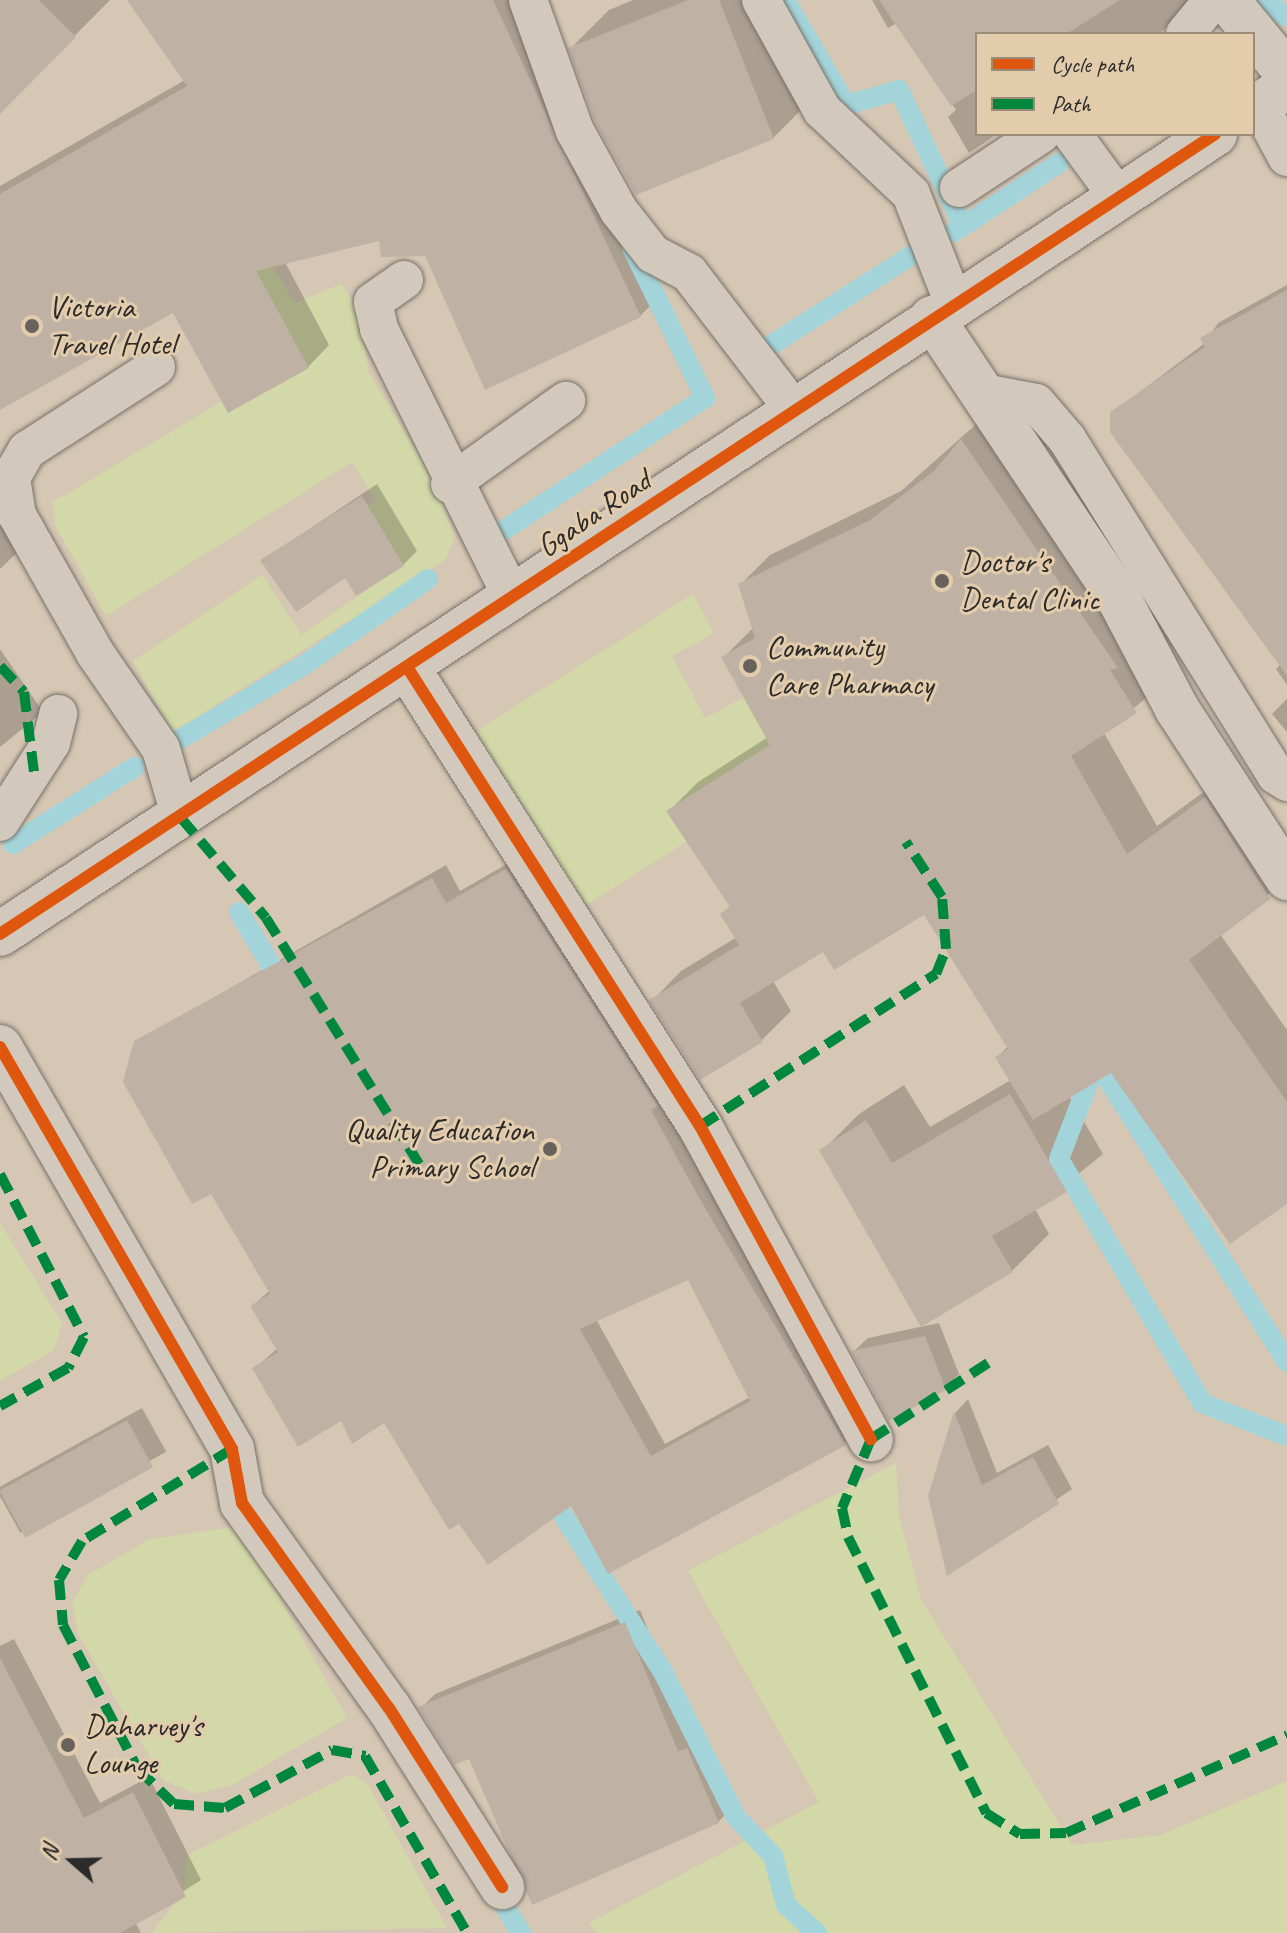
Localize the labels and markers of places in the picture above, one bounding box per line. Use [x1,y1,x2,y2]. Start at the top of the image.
place label: Victoria Travel Hotel [48,289,175,364]
marker: Victoria Travel Hotel [23,317,41,335]
place label: Doctor's Dental Clinic [960,544,1099,619]
marker: Doctor's Dental Clinic [931,570,953,592]
place label: Community Care Pharmacy [766,629,933,704]
marker: Community Care Pharmacy [741,657,759,675]
place label: Quality Education Primary School [345,1112,534,1187]
marker: Quality Education Primary School [541,1140,559,1158]
place label: Daharvey's Lounge [84,1708,202,1783]
marker: Daharvey's Lounge [59,1736,77,1754]

